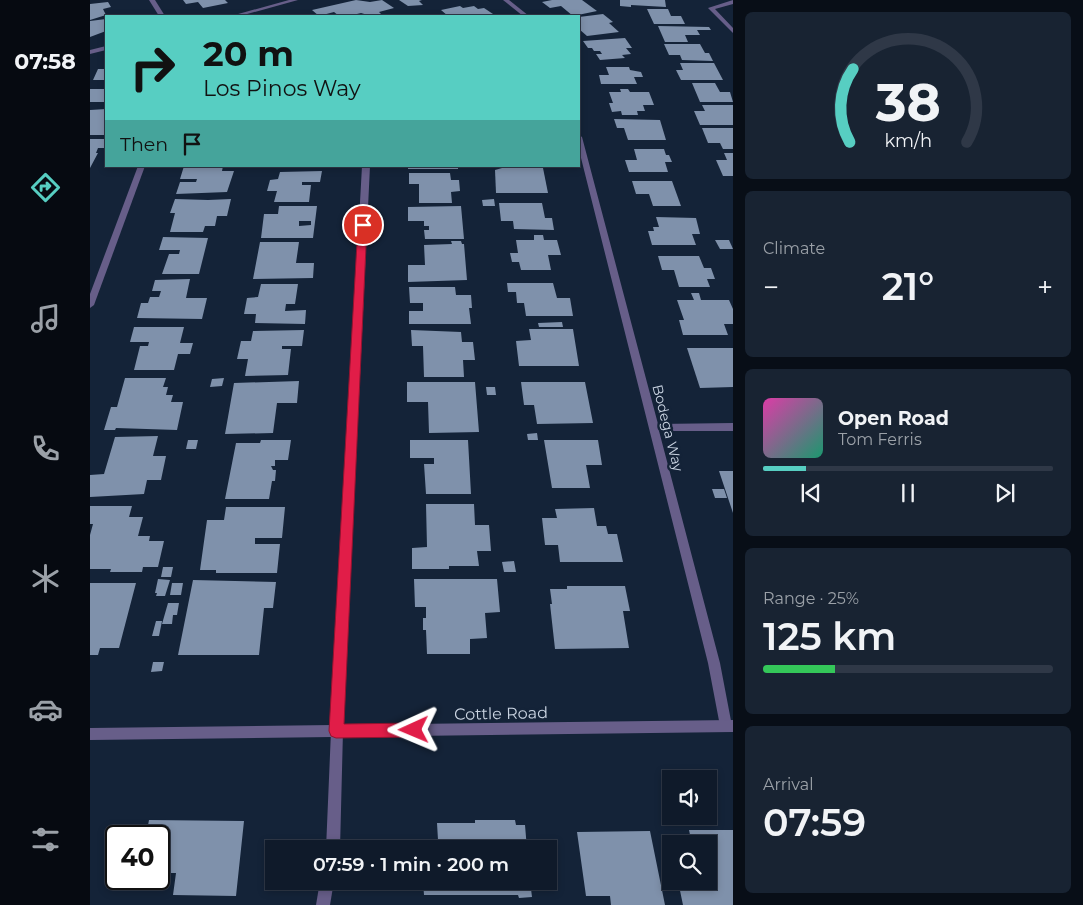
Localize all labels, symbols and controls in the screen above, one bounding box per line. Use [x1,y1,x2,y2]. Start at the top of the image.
text: 20 m [203,32,294,75]
icon: right [120,35,185,100]
text: 07:58 [14,48,76,75]
text: 38 [874,71,941,134]
text: Los Pinos Way [203,75,361,102]
icon: arrive [178,130,206,158]
text: km/h [884,130,932,151]
text: Then [120,133,168,156]
icon: directions [28,170,63,205]
pin [342,204,384,246]
icon: arrive [349,211,377,239]
text: Climate [763,239,825,258]
text: 21° [882,263,934,310]
text: − [763,270,779,304]
text: + [1037,270,1053,304]
icon: music [28,301,63,336]
street label: Bodega Way [648,383,688,474]
text: Open Road [838,407,949,430]
text: Tom Ferris [838,430,922,449]
icon: phone [28,431,63,466]
icon: previous [797,479,825,507]
icon: pause [894,479,922,507]
icon: next [991,479,1019,507]
icon: climate [28,561,63,596]
text: Range · 25% [763,589,859,608]
text: 125 km [763,613,896,660]
icon: car [28,692,63,727]
position arrow [387,703,439,755]
street label: Cottle Road [454,703,548,724]
map controls [662,770,717,890]
button: sound [662,770,717,825]
text: Arrival [763,775,813,794]
text: 07:59 [763,799,866,846]
icon: filters [28,822,63,857]
speed limit sign: 40 [105,825,170,890]
button: search [662,835,717,890]
text: 07:59 · 1 min · 200 m [313,853,509,876]

